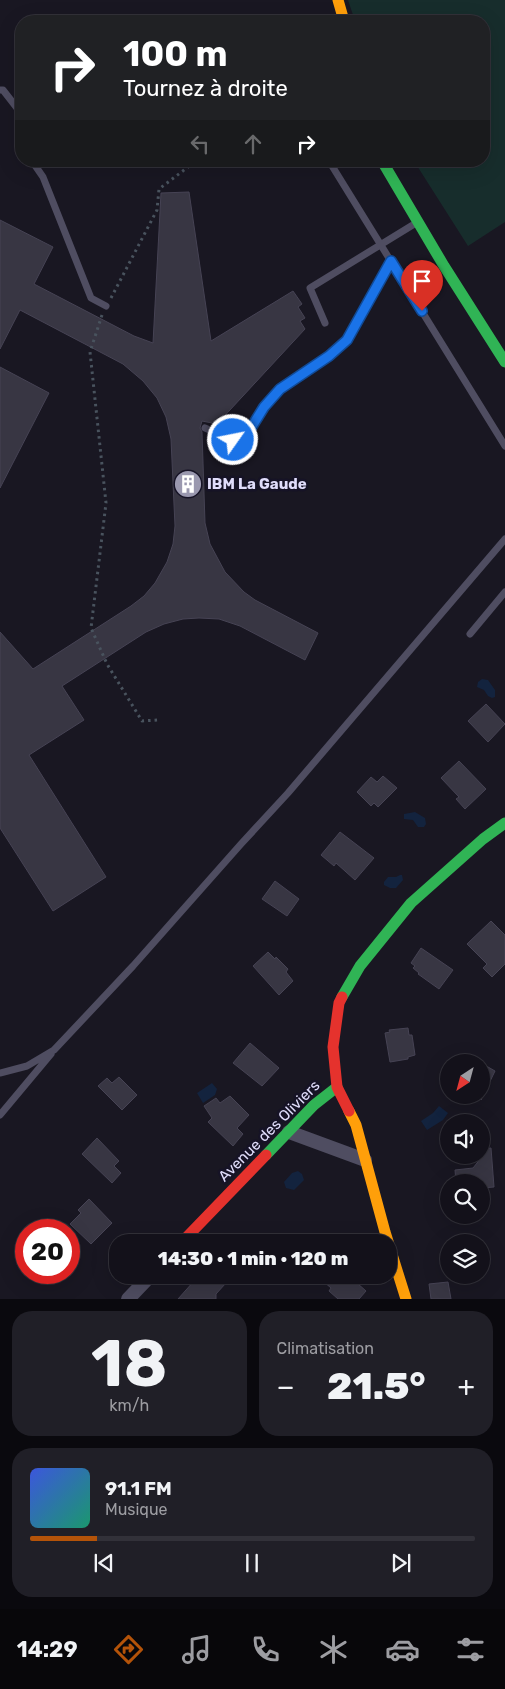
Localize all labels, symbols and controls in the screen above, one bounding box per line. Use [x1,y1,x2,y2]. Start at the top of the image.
text: 100 m [123,33,228,75]
icon: right [40,35,105,100]
text: Tournez à droite [123,75,288,102]
icon: left [186,130,214,158]
icon: ahead [239,130,267,158]
icon: right [292,130,320,158]
pin [401,260,443,311]
icon: arrive [408,267,436,295]
position arrow [206,413,258,465]
building icon: IBM La Gaude [173,469,203,499]
place label: IBM La Gaude [207,475,307,493]
north arrow [440,1054,490,1104]
map controls [440,1054,490,1284]
street label: Avenue des Oliviers [215,1076,324,1185]
button: sound [440,1114,490,1164]
button: search [440,1174,490,1224]
speed limit sign: 20 [15,1219,80,1284]
button: layers [440,1234,490,1284]
text: 14:30 · 1 min · 120 m [158,1247,348,1270]
text: 18 [91,1325,167,1402]
text: Climatisation [277,1339,374,1358]
text: 21.5° [327,1363,425,1409]
text: − [277,1370,295,1403]
text: + [458,1370,475,1403]
text: km/h [109,1396,149,1415]
text: 91.1 FM [105,1477,172,1500]
text: Musique [105,1500,168,1519]
icon: previous [90,1549,118,1577]
icon: pause [238,1549,266,1577]
icon: next [387,1549,415,1577]
icon: directions [111,1632,146,1667]
icon: music [179,1632,214,1667]
icon: phone [248,1632,283,1667]
icon: climate [316,1632,351,1667]
icon: car [385,1632,420,1667]
icon: filters [453,1632,488,1667]
text: 14:29 [17,1636,78,1663]

